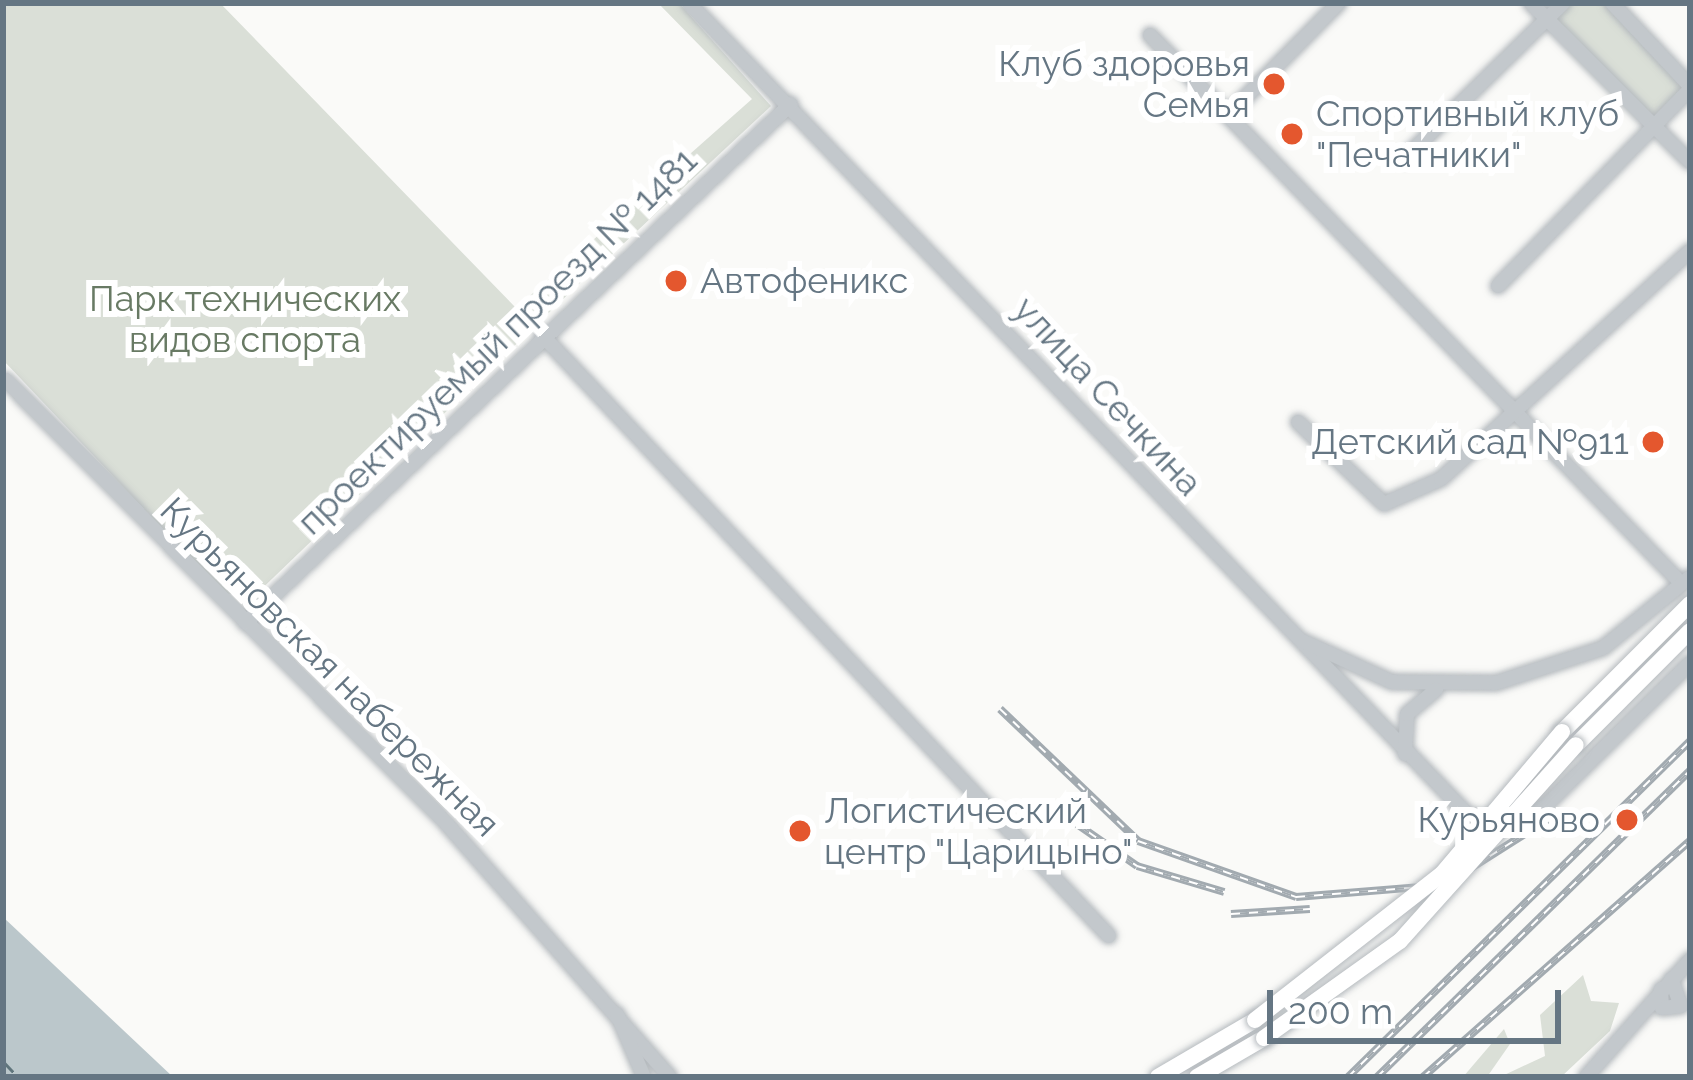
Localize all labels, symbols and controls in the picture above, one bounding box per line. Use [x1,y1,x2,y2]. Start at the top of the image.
place label: Клуб здоровья Семья [998,41,1250,126]
marker: Клуб здоровья Семья [1261,71,1287,97]
place label: Спортивный клуб "Печатники" [1316,91,1619,176]
marker: Спортивный клуб "Печатники" [1279,121,1305,147]
street label: проектируемый проезд № 1481 [288,139,706,543]
place label: Автофеникс [700,259,908,303]
marker: Автофеникс [663,268,689,294]
park label: Парк технических видов спорта [89,276,401,361]
street label: улица Сечкина [1005,288,1211,504]
place label: Детский сад №911 [1311,420,1629,464]
marker: Детский сад №911 [1640,429,1666,455]
street label: Курьяновская набережная [152,489,508,845]
place label: Логистический центр "Царицыно" [824,788,1133,873]
place label: Курьяново [1417,798,1600,842]
marker: Курьяново [1611,804,1643,836]
marker: Логистический центр "Царицыно" [787,818,813,844]
scale bar [1273,966,1567,1040]
text: 200 m [1288,990,1393,1032]

